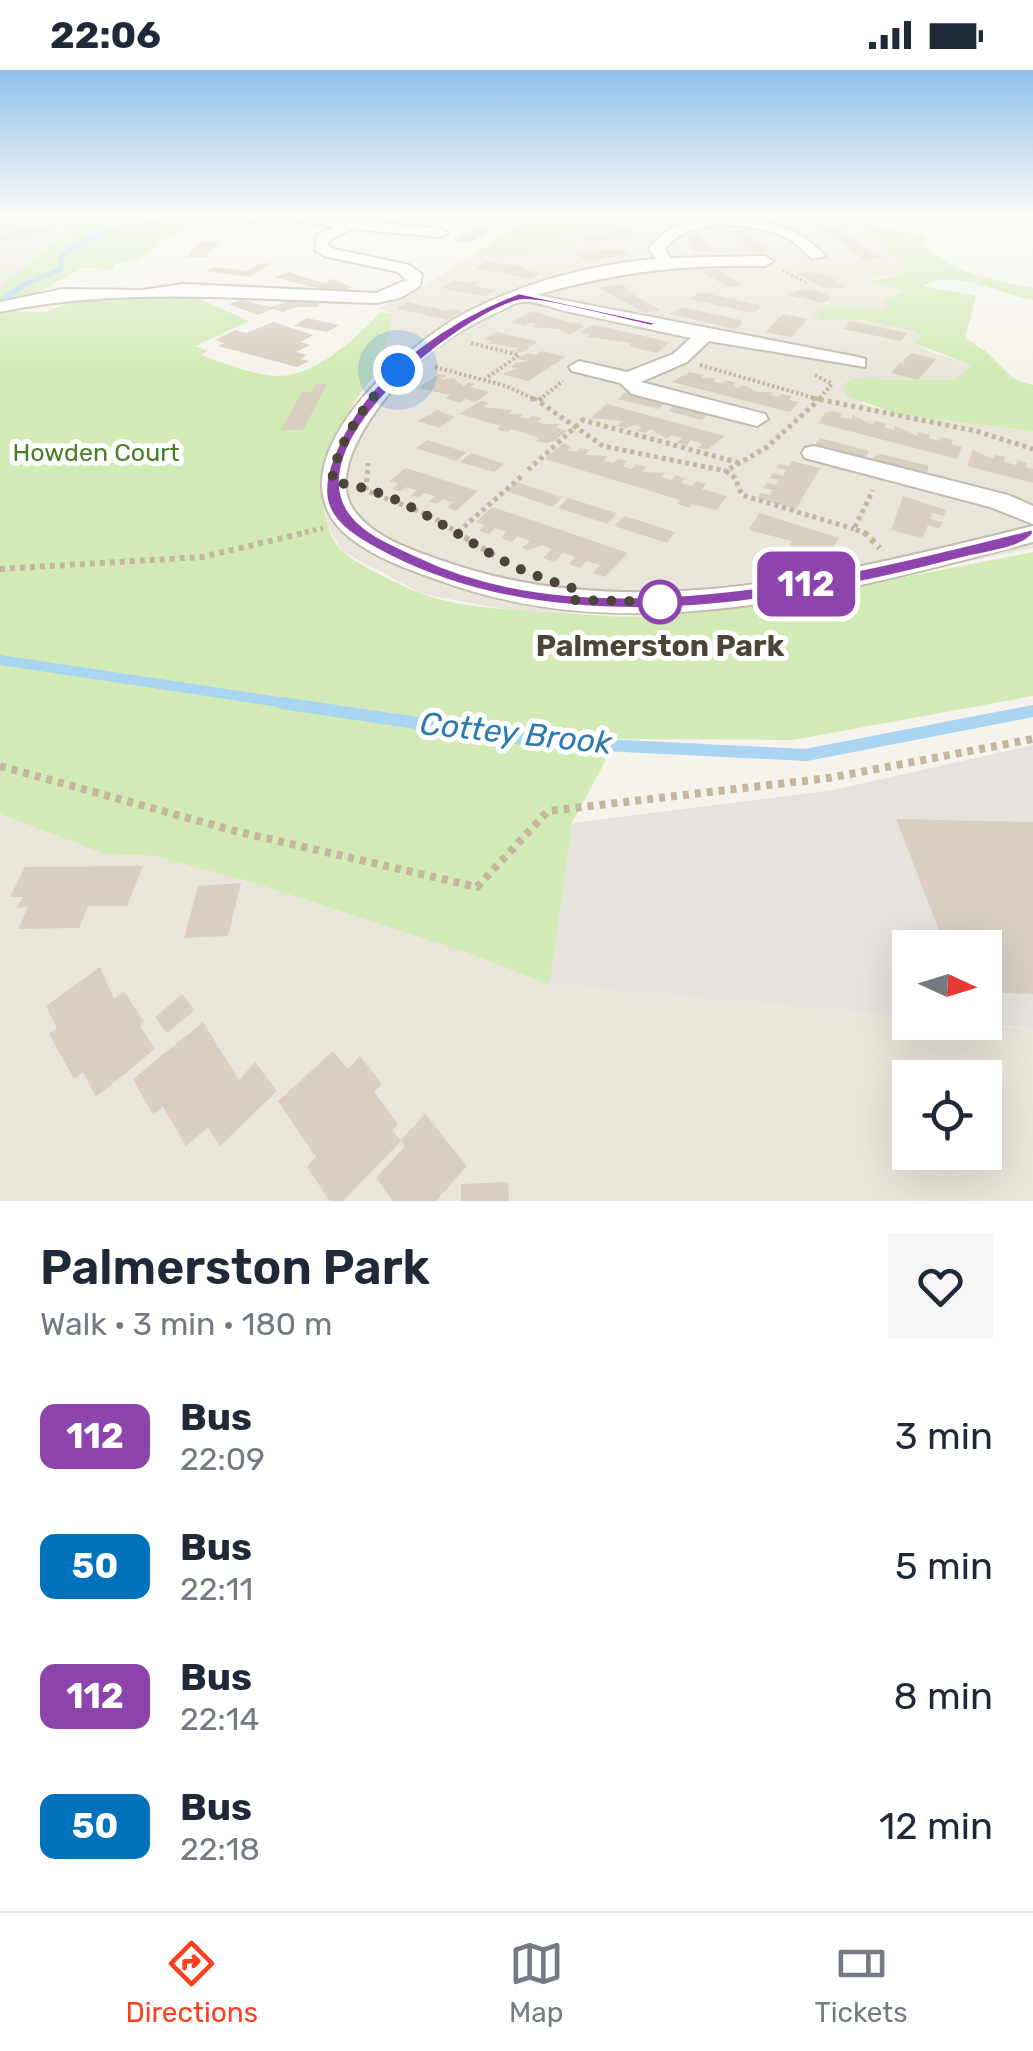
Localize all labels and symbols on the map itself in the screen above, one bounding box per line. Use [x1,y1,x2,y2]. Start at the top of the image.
your location [373,345,423,395]
park label: Howden Court [12,438,180,467]
line badge: 112 [748,552,864,616]
marker: Palmerston Park [639,581,681,623]
place label: Palmerston Park [536,628,785,664]
water label: Cottey Brook [418,704,614,762]
north arrow [892,930,1002,1040]

